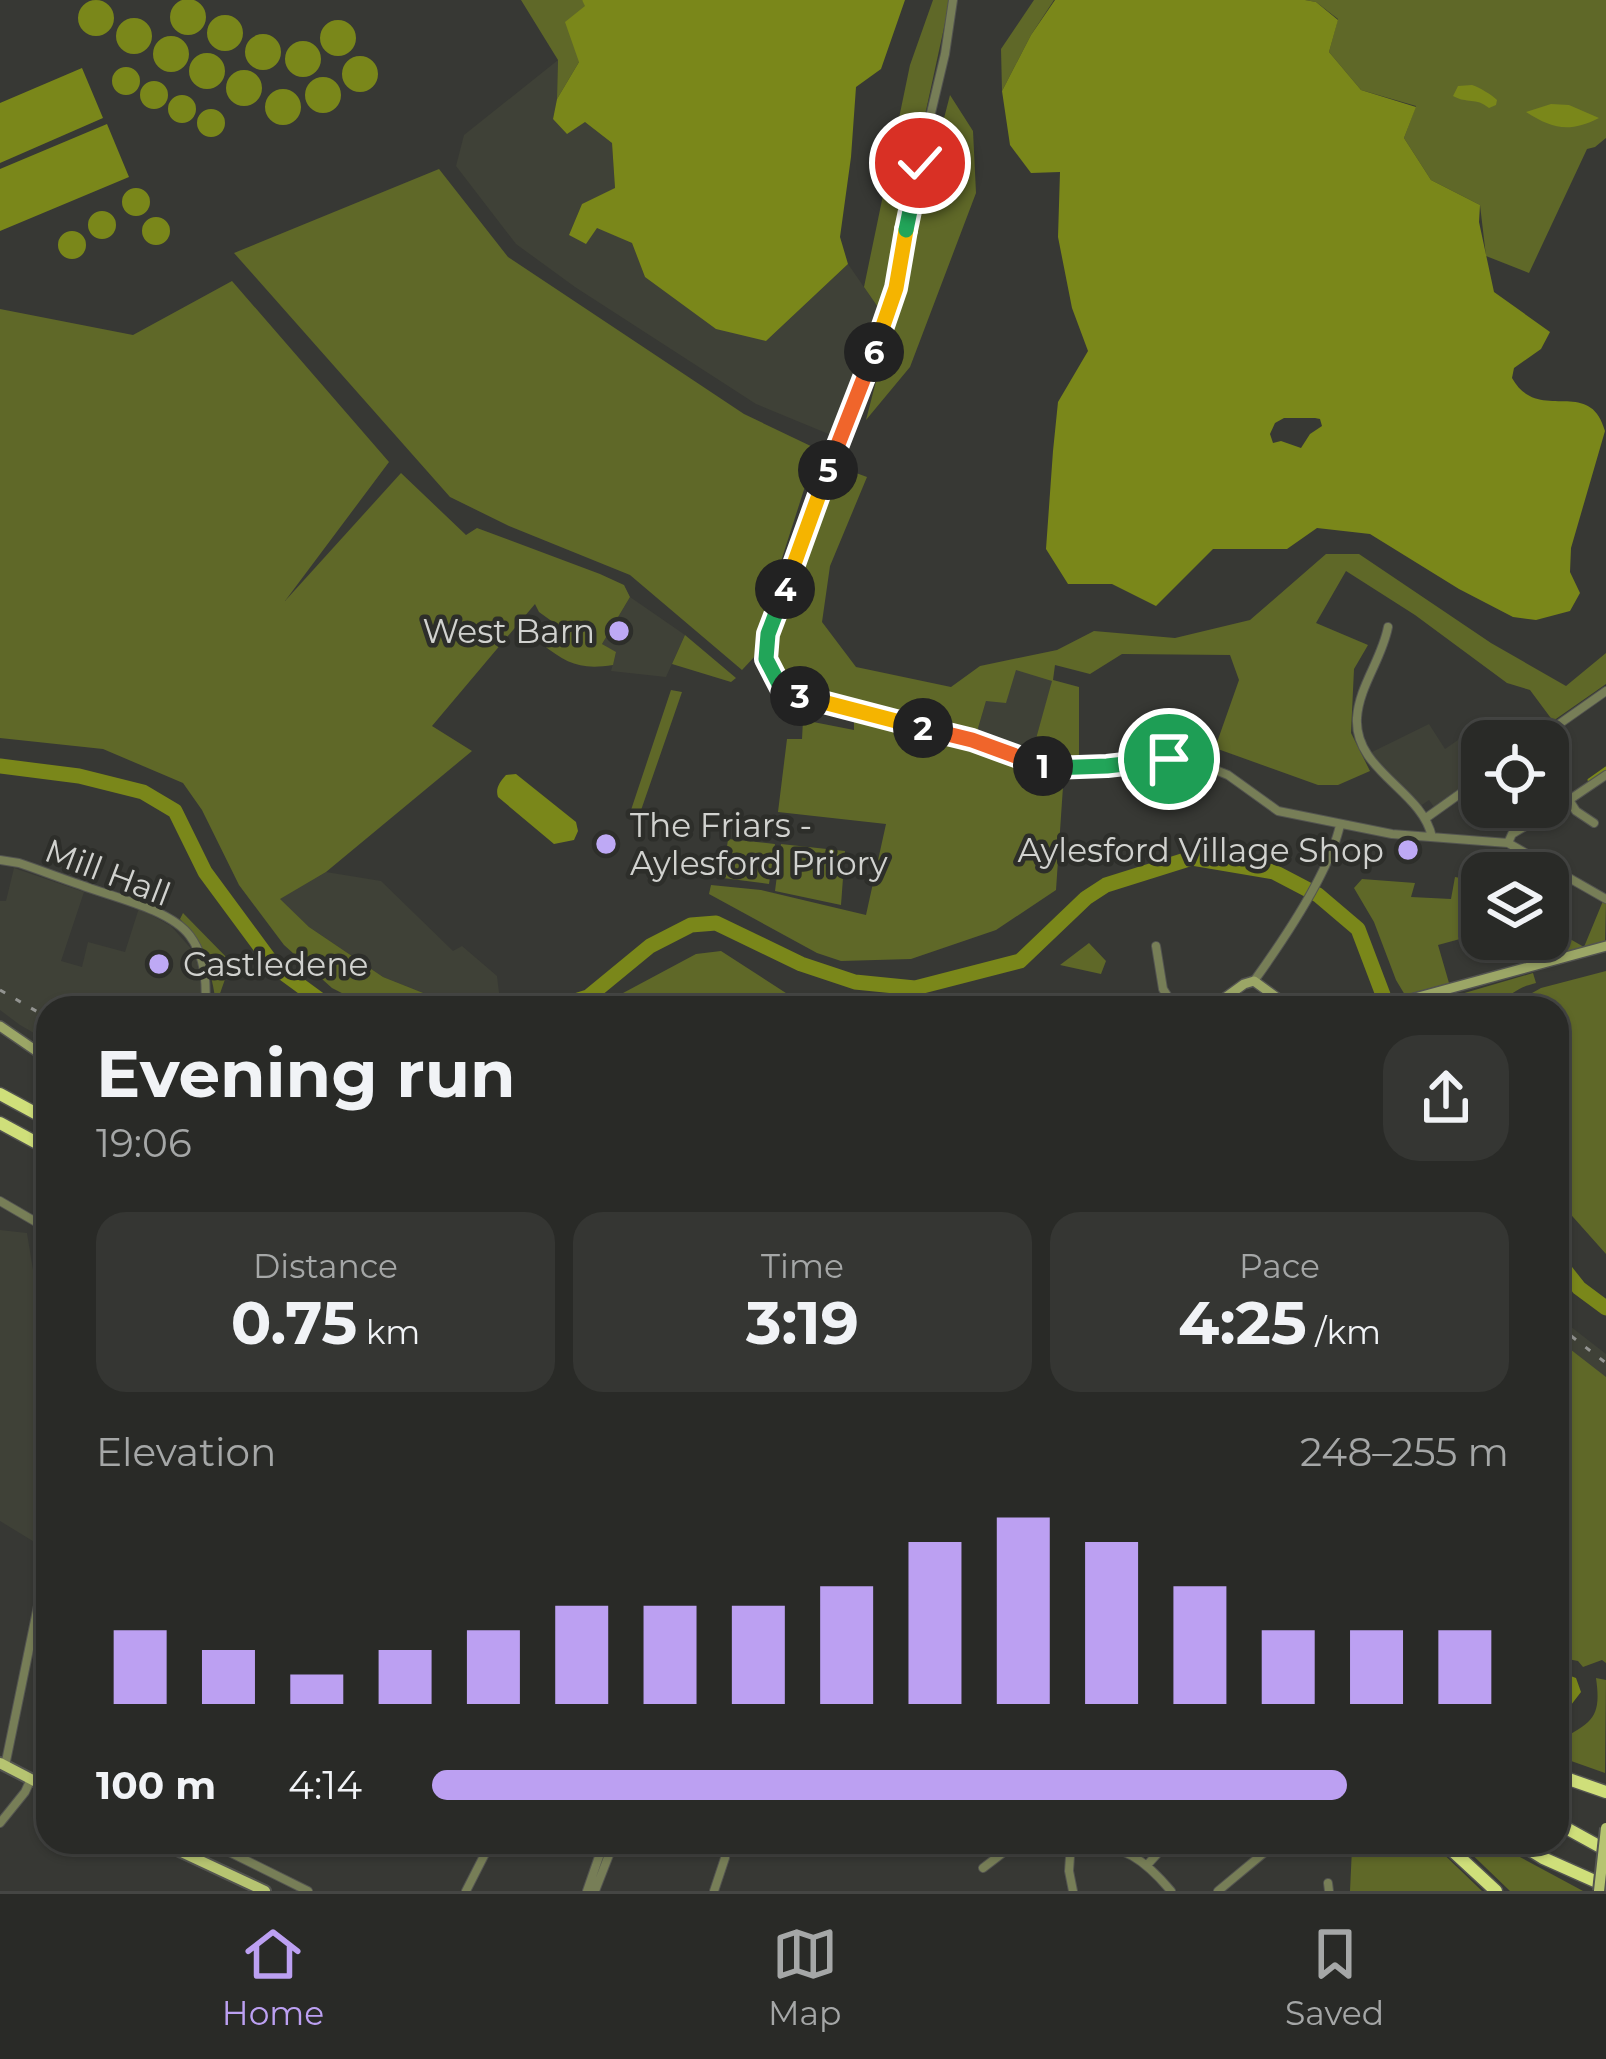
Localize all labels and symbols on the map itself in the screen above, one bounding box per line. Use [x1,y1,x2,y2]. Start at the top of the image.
pin [869,112,971,214]
pin: 6 [844,322,904,382]
pin: 5 [798,440,858,500]
pin: 4 [755,559,815,619]
place label: West Barn [422,611,595,651]
marker: West Barn [606,618,632,644]
pin: 3 [770,666,830,726]
pin: 2 [893,698,953,758]
pin [1118,708,1220,810]
pin: 1 [1013,736,1073,796]
place label: The Friars - Aylesford Priory [630,805,888,883]
street label: Mill Hall [40,830,176,914]
place label: Aylesford Village Shop [1017,830,1384,870]
marker: The Friars - Aylesford Priory [593,831,619,857]
marker: Aylesford Village Shop [1395,837,1421,863]
place label: Castledene [183,944,368,984]
marker: Castledene [146,951,172,977]

